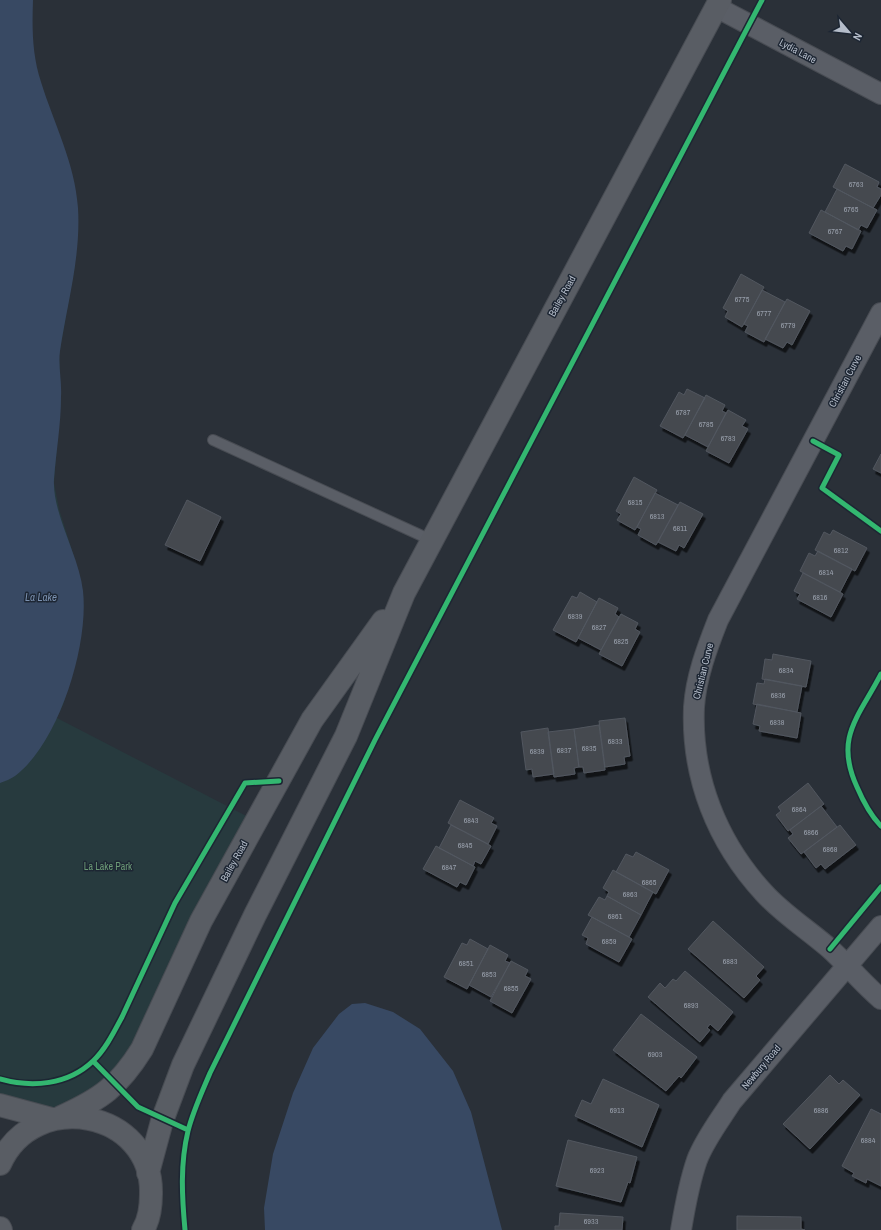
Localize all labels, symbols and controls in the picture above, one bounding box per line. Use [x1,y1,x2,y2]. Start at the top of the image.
north arrow [829,12,869,52]
text: N [850,31,866,43]
street label: Lydia Lane [777,36,819,66]
house number: 6763 [849,179,864,189]
house number: 6765 [844,204,859,214]
house number: 6767 [828,226,843,236]
street label: Bailey Road [545,273,579,319]
house number: 6775 [735,294,750,304]
house number: 6777 [757,308,772,318]
house number: 6779 [781,320,796,330]
street label: Christian Curve [826,352,864,409]
house number: 6787 [676,407,691,417]
house number: 6785 [699,419,714,429]
house number: 6783 [721,433,736,443]
house number: 6815 [628,497,643,507]
house number: 6813 [650,511,665,521]
house number: 6811 [673,523,687,533]
house number: 6812 [834,545,849,555]
house number: 6814 [819,567,834,577]
water label: La Lake [25,590,57,604]
house number: 6816 [813,592,828,602]
house number: 6839 [568,611,583,621]
house number: 6827 [592,622,607,632]
house number: 6825 [614,636,629,646]
street label: Christian Curve [690,641,716,700]
house number: 6834 [779,665,794,675]
house number: 6836 [771,690,786,700]
house number: 6838 [770,717,785,727]
house number: 6833 [608,736,623,746]
house number: 6835 [582,743,597,753]
house number: 6837 [557,745,572,755]
house number: 6839 [530,746,545,756]
house number: 6864 [792,804,807,814]
house number: 6843 [464,815,479,825]
house number: 6866 [804,827,819,837]
street label: Bailey Road [217,838,251,884]
house number: 6845 [458,840,473,850]
house number: 6868 [823,844,838,854]
park label: La Lake Park [84,860,133,873]
house number: 6847 [442,862,457,872]
house number: 6865 [642,877,657,887]
house number: 6863 [623,889,638,899]
house number: 6861 [608,911,623,921]
house number: 6859 [602,936,617,946]
house number: 6883 [723,956,738,966]
house number: 6851 [459,958,474,968]
house number: 6853 [482,969,497,979]
house number: 6855 [504,983,519,993]
house number: 6893 [684,1000,699,1010]
street label: Newbury Road [739,1042,783,1092]
house number: 6903 [648,1049,663,1059]
house number: 6913 [610,1105,625,1115]
house number: 6886 [814,1105,829,1115]
house number: 6884 [861,1135,876,1145]
house number: 6923 [590,1165,605,1175]
house number: 6933 [584,1216,599,1226]

